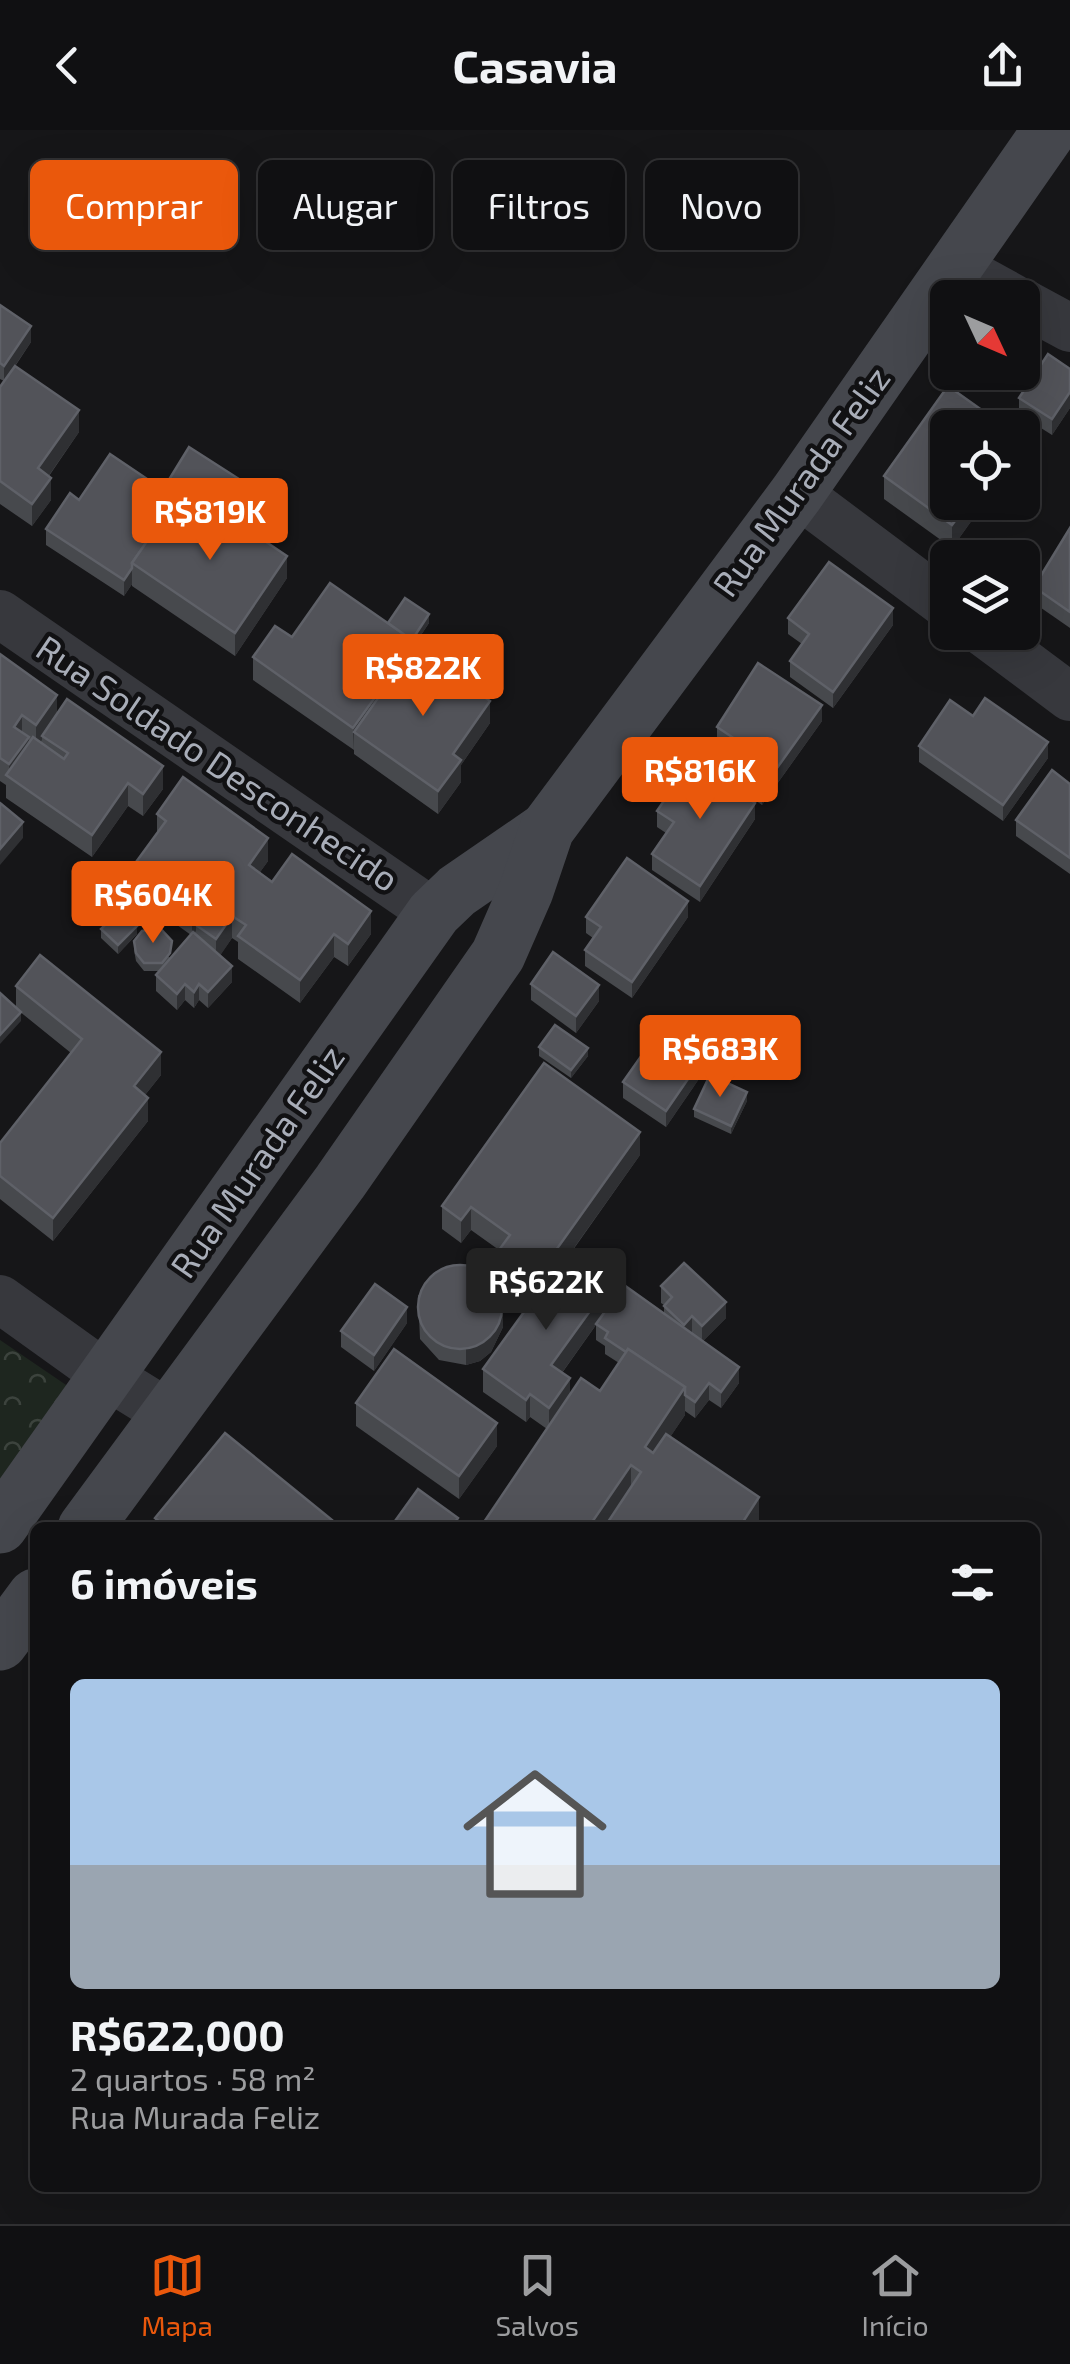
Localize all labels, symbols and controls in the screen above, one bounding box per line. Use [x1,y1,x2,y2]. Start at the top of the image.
icon: back [40,38,95,93]
text: Casavia [452,38,618,92]
icon: share [975,38,1030,93]
chip: Comprar [30,160,238,250]
chip: Alugar [258,160,433,250]
chip: Filtros [453,160,625,250]
chip: Novo [645,160,798,250]
north arrow [930,280,1040,390]
map controls [930,280,1040,650]
street label: Rua Murada Feliz [703,358,898,604]
button: locate [930,410,1040,520]
pin: R$819K [129,478,291,563]
text: R$819K [154,491,266,529]
button: layers [930,540,1040,650]
street label: Rua Soldado Desconhecido [29,625,407,899]
pin: R$822K [342,634,504,719]
text: R$822K [365,647,481,685]
pin: R$816K [619,737,781,822]
text: R$816K [644,750,756,788]
pin: R$604K [72,861,234,946]
text: R$604K [93,874,213,912]
pin: R$683K [639,1015,801,1100]
text: R$683K [662,1028,778,1066]
street label: Rua Murada Feliz [161,1037,352,1285]
pin: R$622K [465,1248,627,1333]
text: R$622K [488,1261,604,1299]
icon: filters [945,1555,1000,1610]
text: 6 imóveis [70,1557,258,1607]
icon: home [445,1744,625,1924]
text: R$622,000 [70,2009,285,2059]
text: 2 quartos · 58 m² [70,2059,315,2097]
text: Rua Murada Feliz [70,2097,320,2135]
tab: Mapa [141,2248,213,2342]
tab: Salvos [495,2248,579,2342]
tab: Início [862,2248,929,2342]

